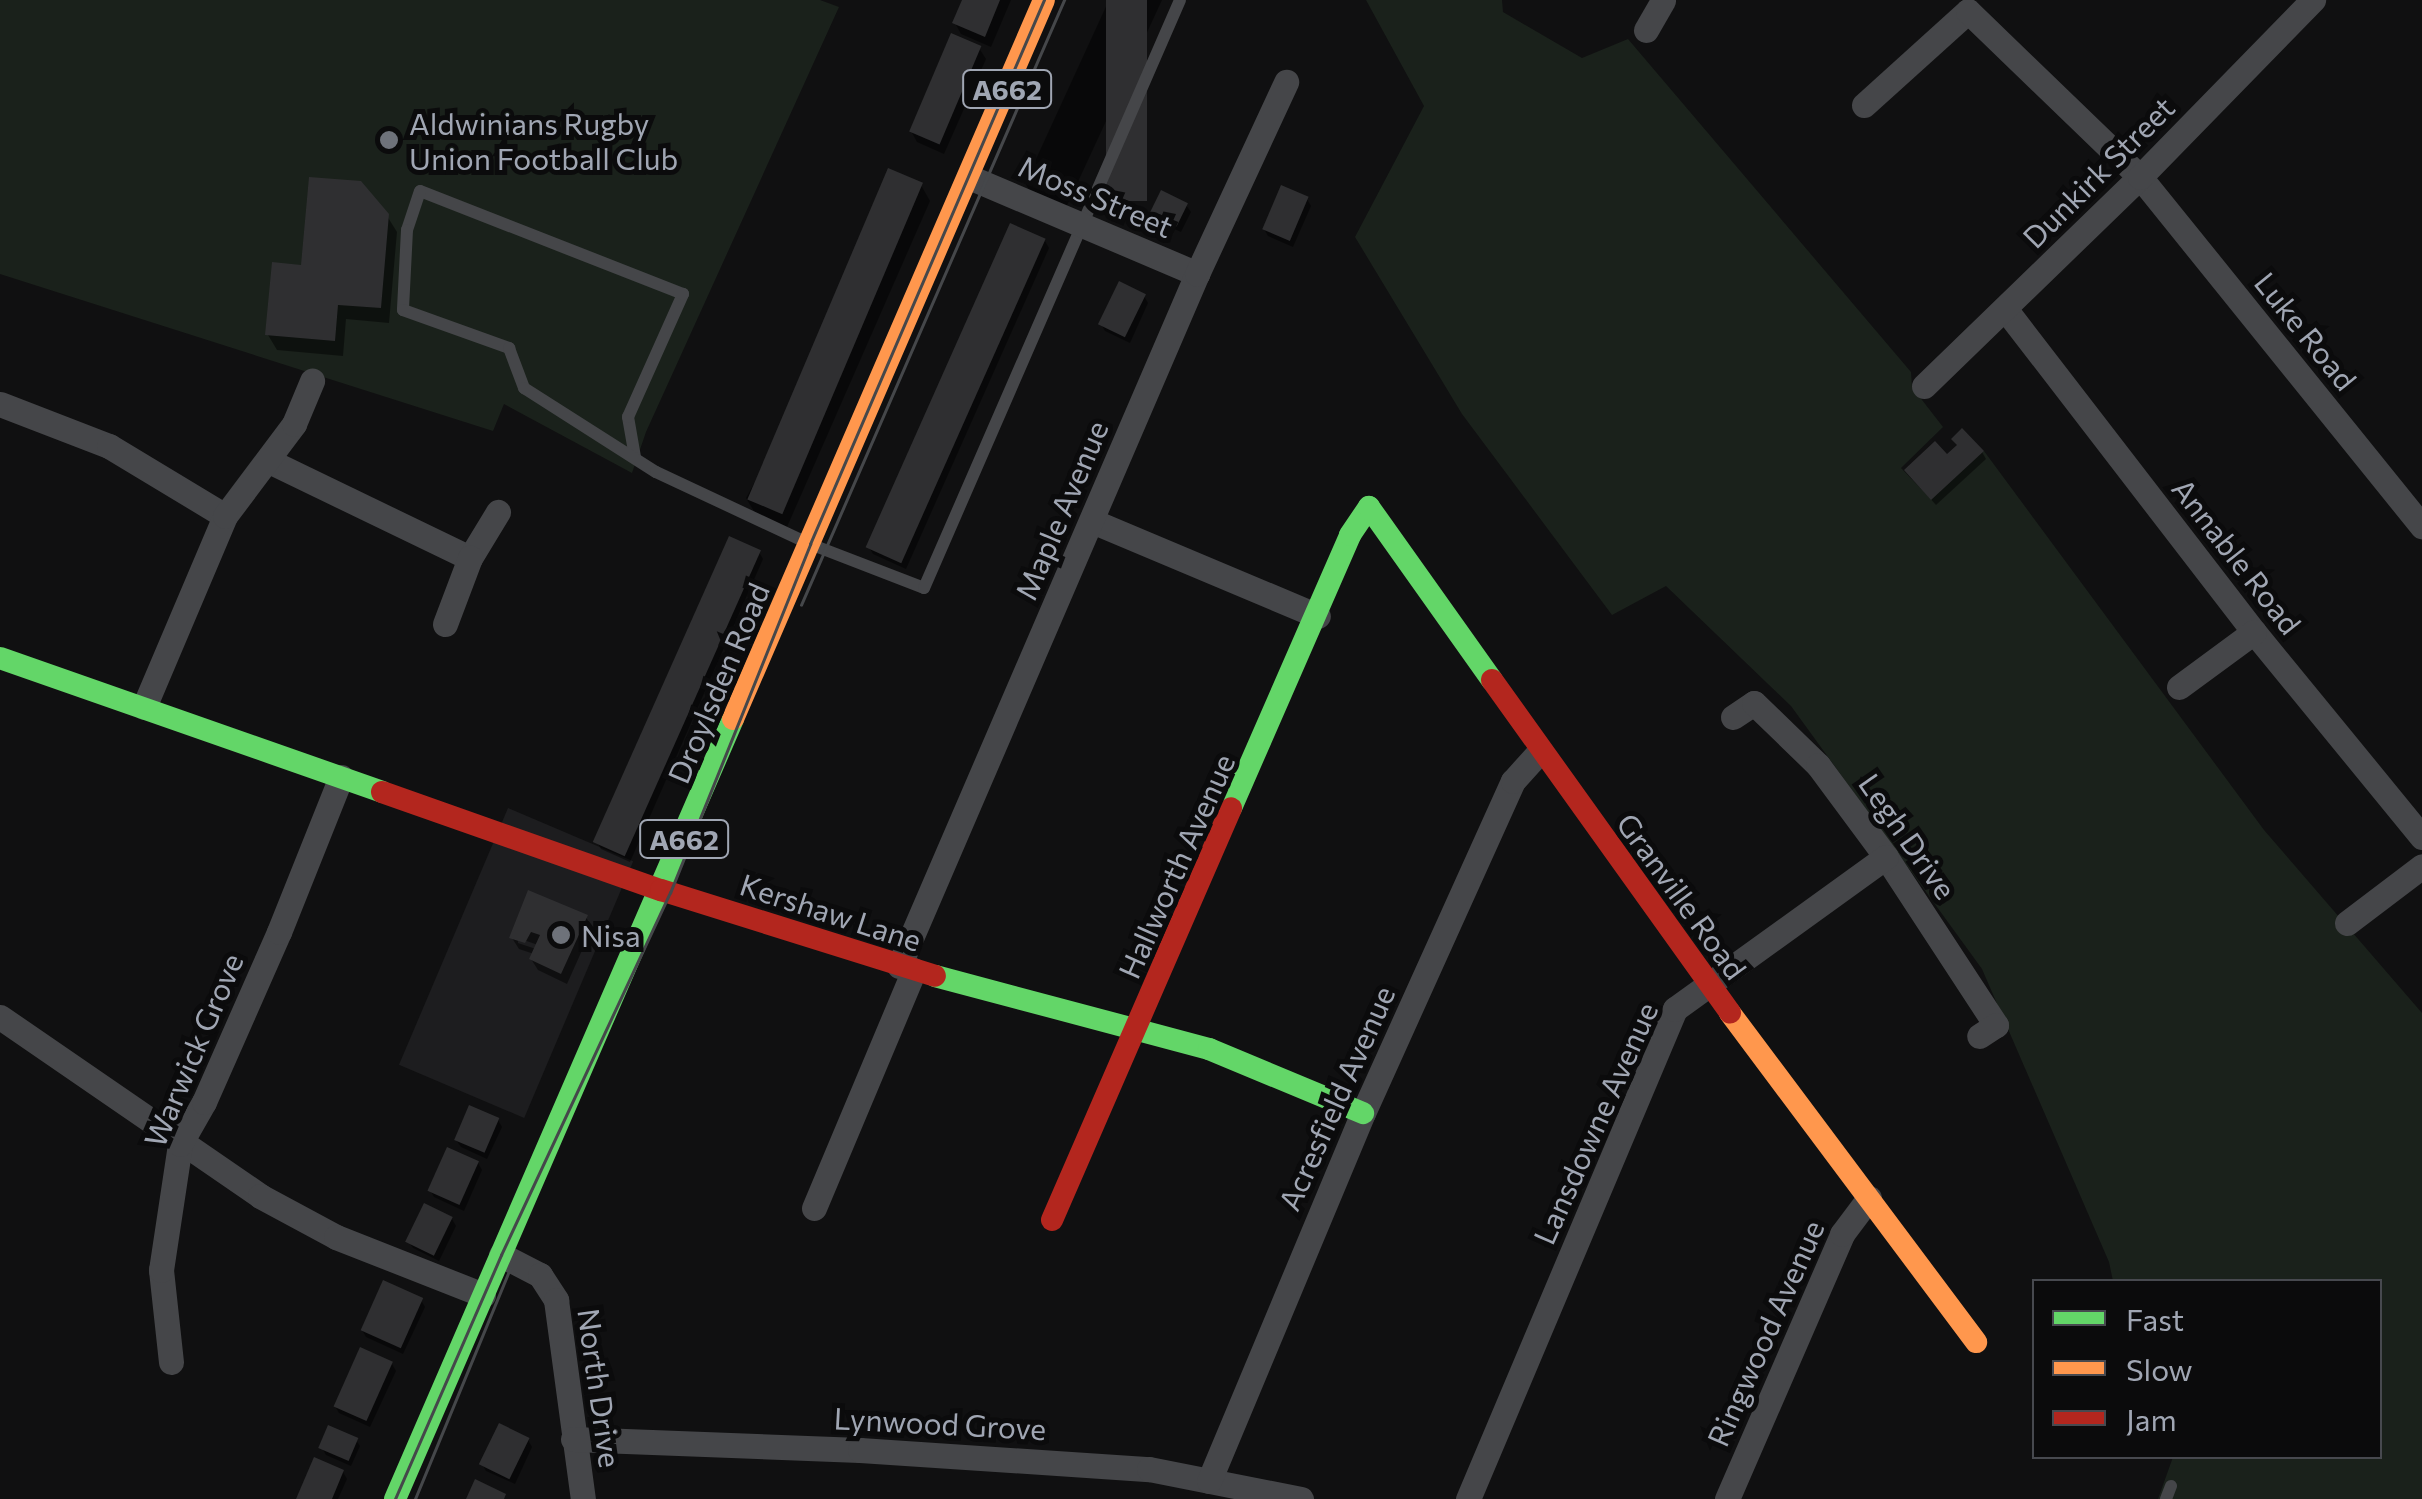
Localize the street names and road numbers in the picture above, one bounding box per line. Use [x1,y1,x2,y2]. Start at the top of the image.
road number: A662 [962,66,1052,112]
street label: Dunkirk Street [2015,89,2181,255]
street label: Moss Street [1013,147,1179,245]
street label: Luke Road [2248,265,2364,397]
street label: Maple Avenue [1007,415,1115,605]
street label: Annable Road [2165,471,2309,641]
street label: Droylsden Road [660,578,776,788]
street label: Hallworth Avenue [1110,748,1242,984]
street label: Legh Drive [1852,766,1964,906]
street label: Granville Road [1610,806,1754,986]
road number: A662 [639,816,729,862]
street label: Kershaw Lane [736,866,926,958]
street label: Warwick Grove [136,948,250,1152]
street label: Acresfield Avenue [1270,980,1402,1216]
street label: Lansdowne Avenue [1525,996,1665,1250]
street label: Ringwood Avenue [1699,1214,1831,1452]
street label: North Drive [571,1306,629,1470]
street label: Lynwood Grove [833,1399,1047,1447]

